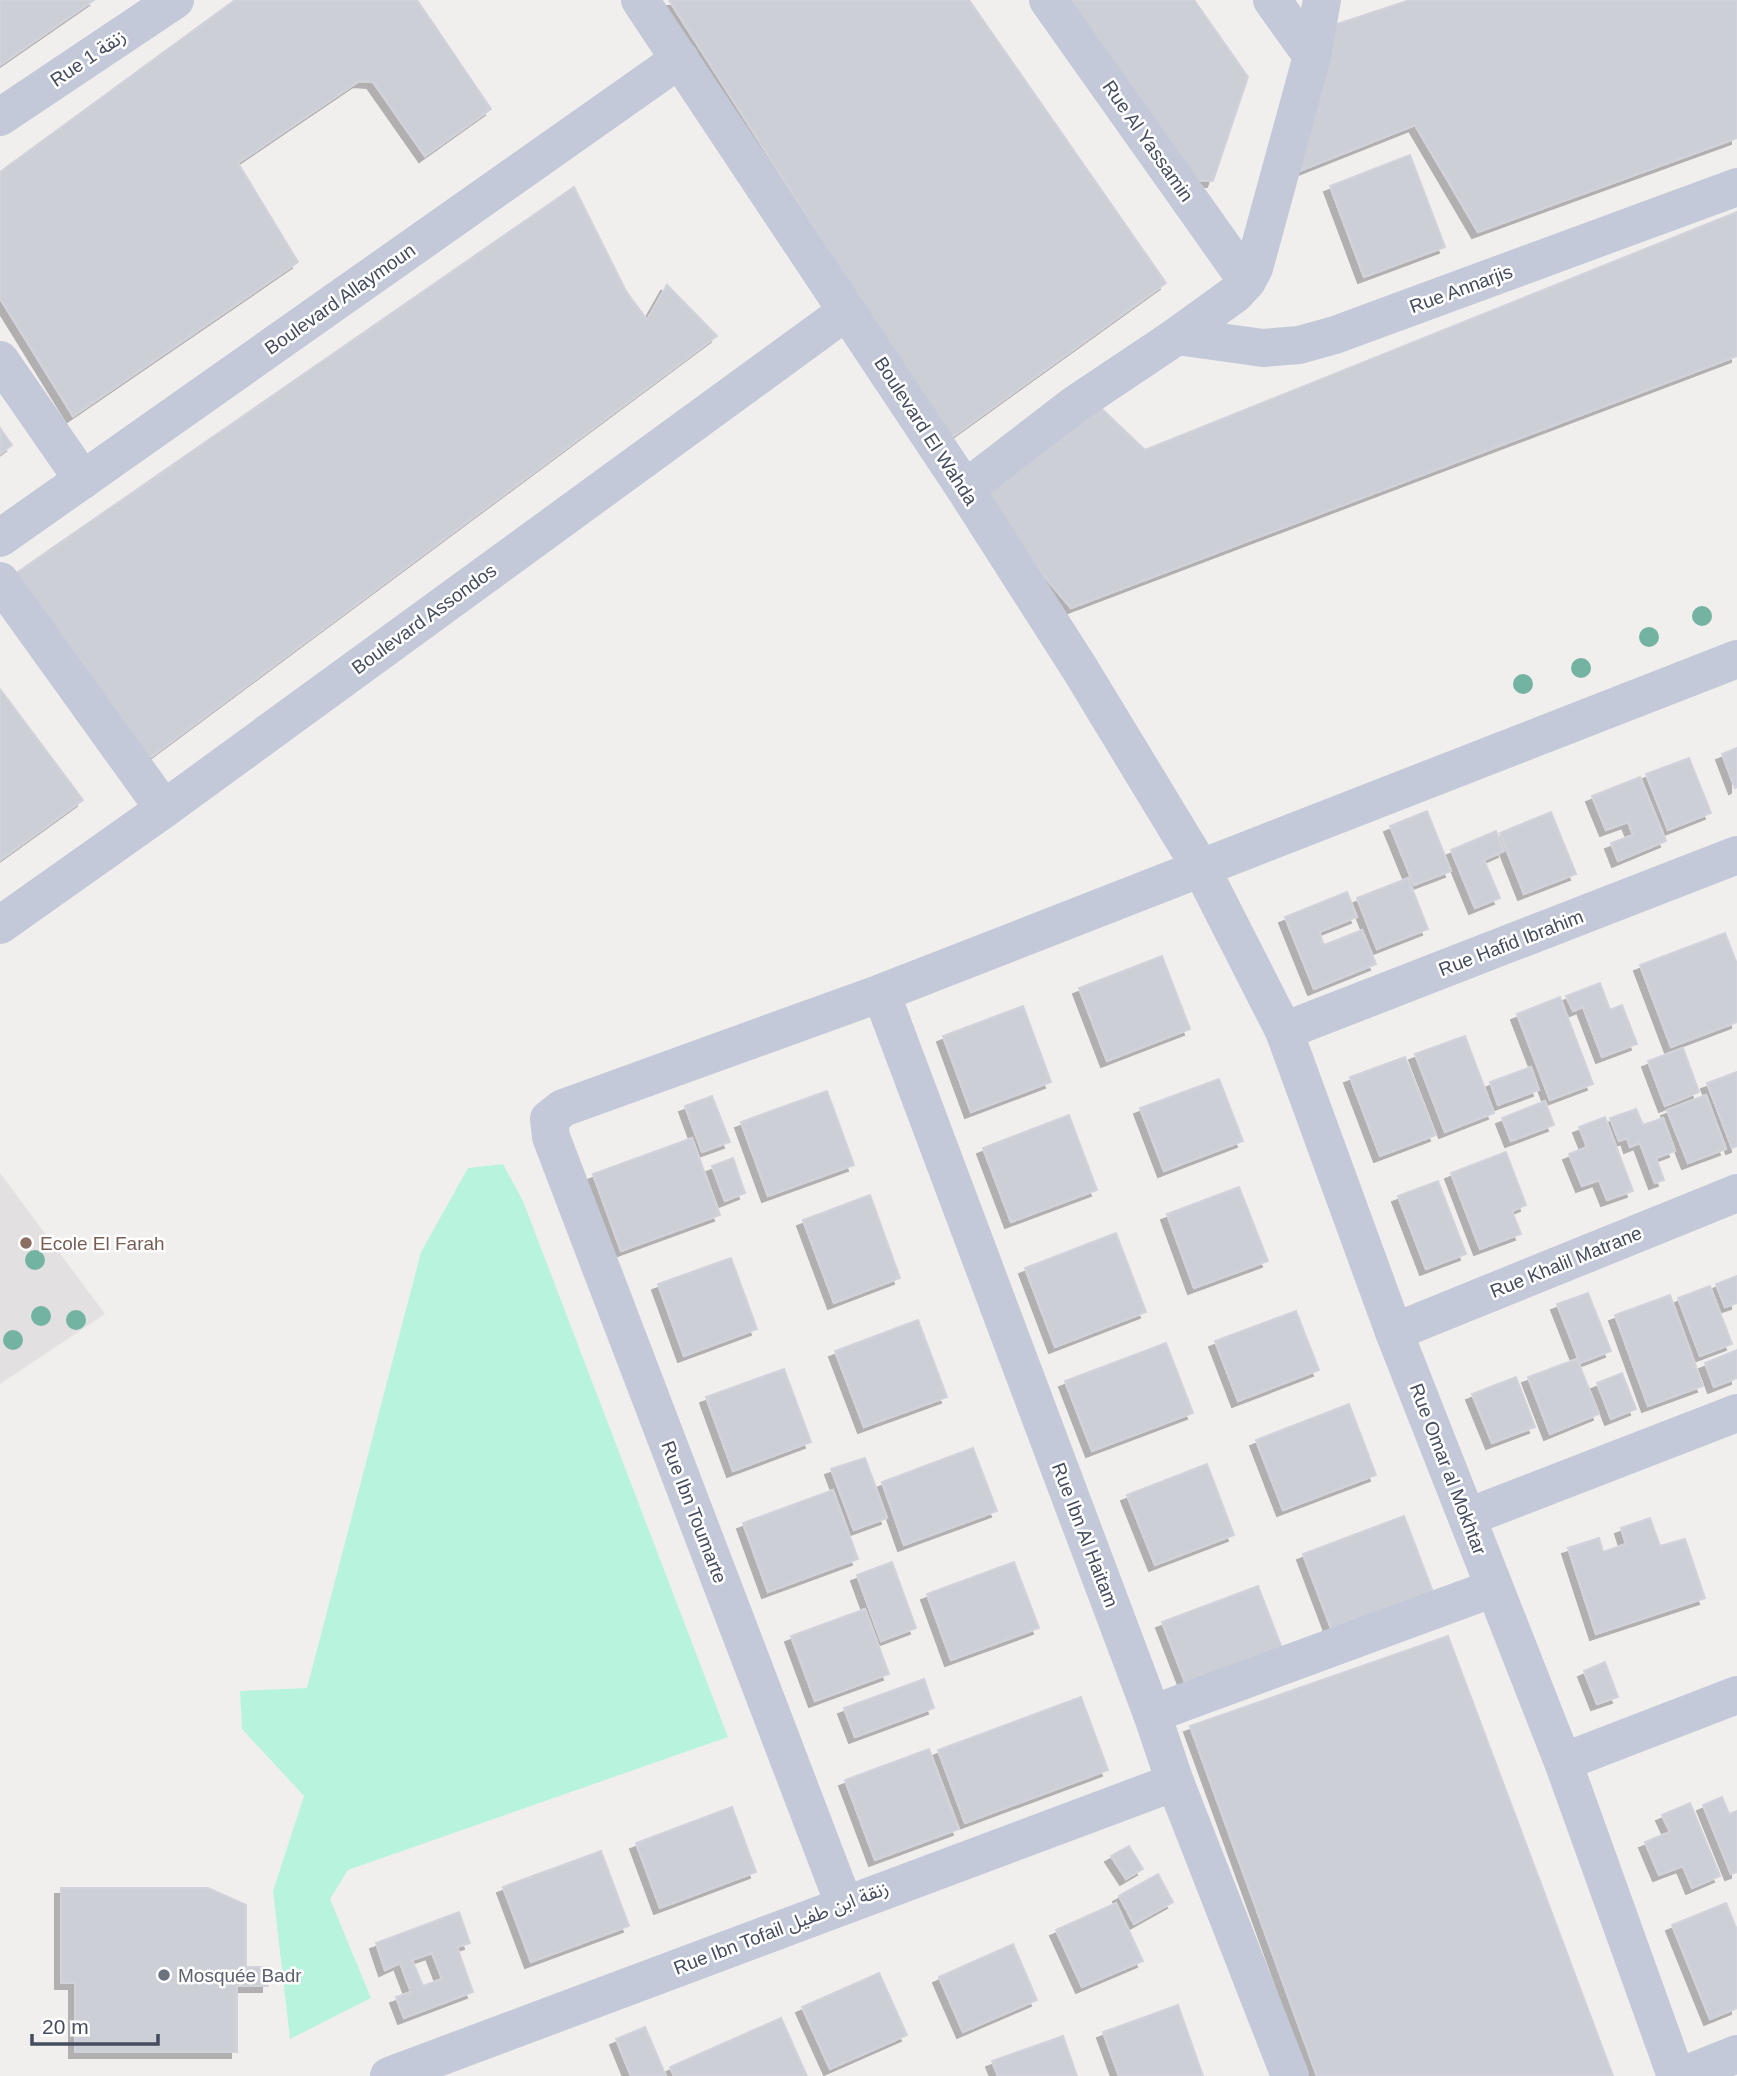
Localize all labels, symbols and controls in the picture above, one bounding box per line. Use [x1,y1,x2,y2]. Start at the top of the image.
street label: Rue 1 زنقة [46,25,130,92]
street label: Rue Al Yassamin [1098,76,1198,206]
street label: Boulevard Allaymoun [261,239,419,359]
street label: Rue Annarjis [1407,261,1515,317]
street label: Boulevard El Wahda [870,353,982,509]
street label: Boulevard Assondos [348,560,500,678]
street label: Rue Hafid Ibrahim [1436,906,1586,980]
street label: Rue Khalil Matrane [1487,1222,1645,1302]
place label: Ecole El Farah [40,1233,165,1254]
marker: Ecole El Farah [18,1235,34,1251]
street label: Rue Omar al Mokhtar [1406,1380,1491,1558]
street label: Rue Ibn Toumarte [657,1438,731,1586]
street label: Rue Ibn Al Haitam [1048,1460,1122,1610]
street label: Rue Ibn Tofail زنقة ابن طفيل [671,1877,892,1980]
place label: Mosquée Badr [178,1965,302,1986]
marker: Mosquée Badr [156,1967,172,1983]
scale bar [32,2002,158,2046]
text: 20 m [42,2015,89,2038]

